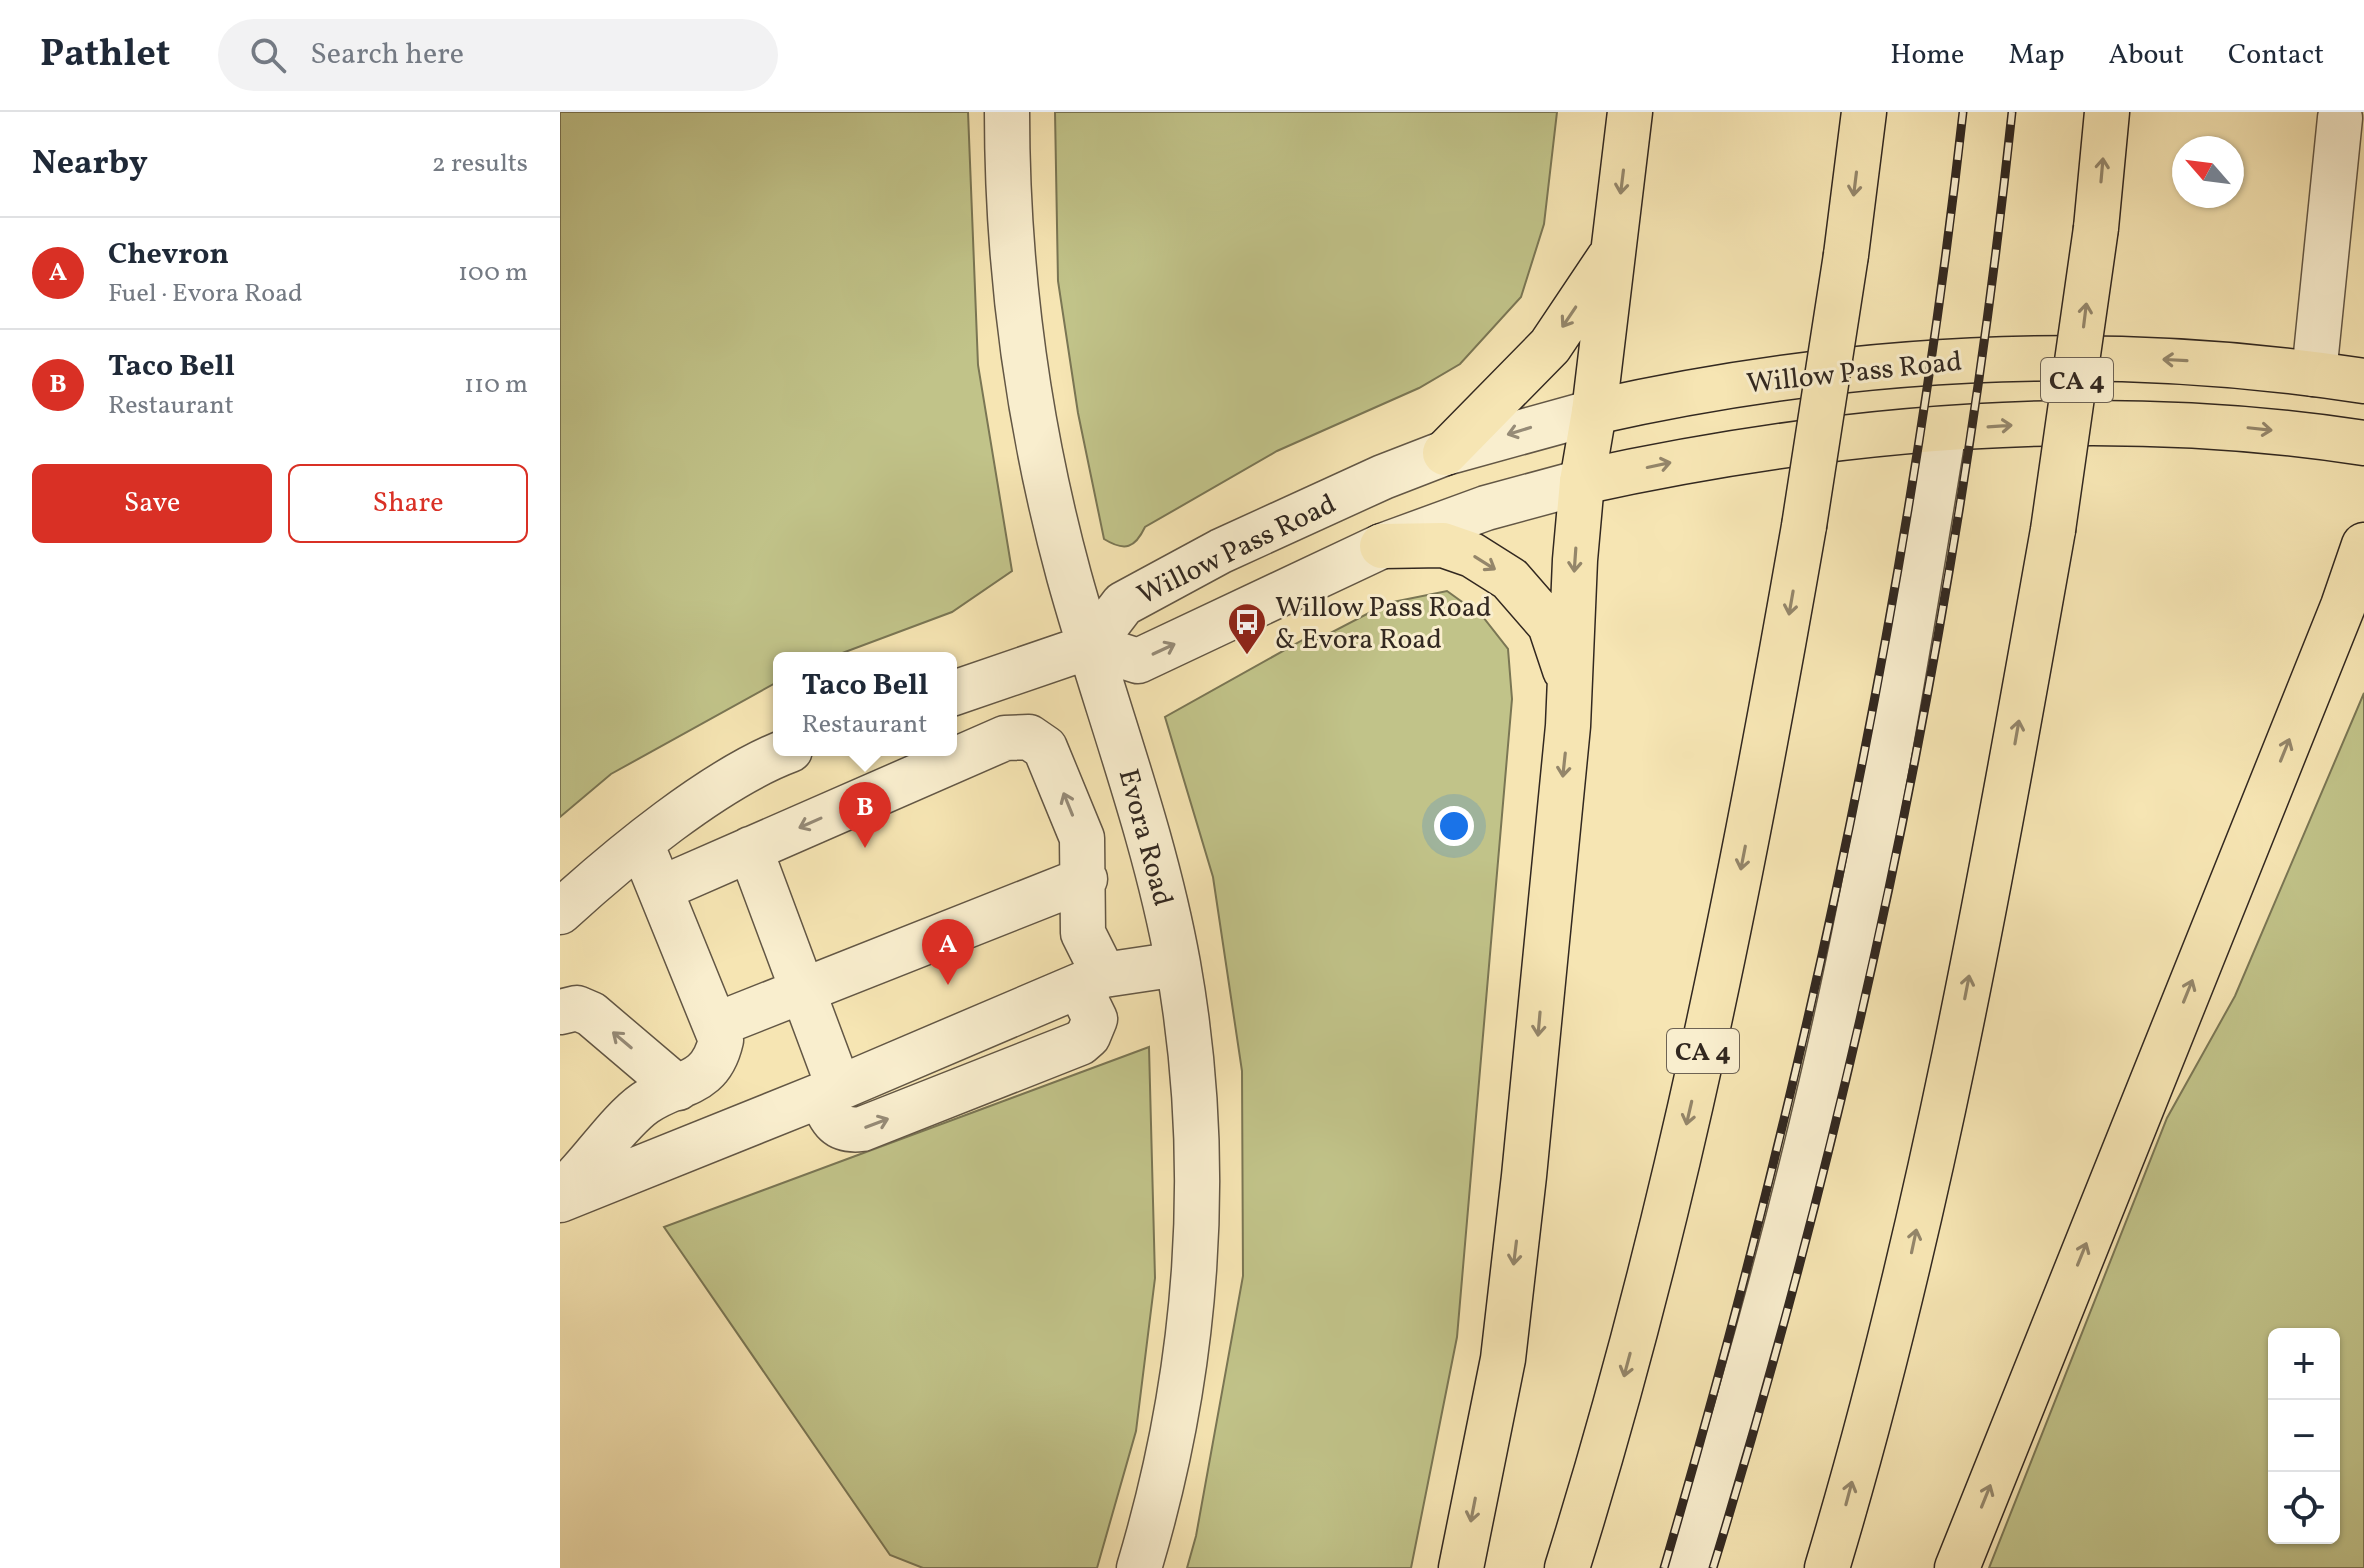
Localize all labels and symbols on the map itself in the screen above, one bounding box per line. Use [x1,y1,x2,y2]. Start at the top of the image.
north arrow [2172,136,2244,208]
one-way arrow [2094,157,2109,184]
one-way arrow [1614,168,1629,195]
one-way arrow [1847,170,1862,196]
one-way arrow [2078,302,2093,328]
one-way arrow [1561,305,1577,328]
street label: Willow Pass Road [1745,343,1964,404]
one-way arrow [2162,352,2189,367]
road number: CA 4 [2041,358,2113,402]
one-way arrow [1986,418,2013,433]
one-way arrow [2246,422,2273,437]
one-way arrow [1506,424,1532,439]
one-way arrow [1645,457,1671,472]
street label: Willow Pass Road [1131,485,1343,615]
one-way arrow [1567,546,1582,573]
one-way arrow [1473,554,1495,571]
place label: Willow Pass Road & Evora Road [1275,589,1491,660]
one-way arrow [1782,589,1797,615]
bus stop icon: Willow Pass Road & Evora Road [1226,601,1268,656]
one-way arrow [1152,641,1176,656]
one-way arrow [2011,720,2026,745]
one-way arrow [2279,738,2293,763]
one-way arrow [1557,751,1572,778]
street label: Evora Road [1108,765,1182,911]
pin: B [839,782,891,848]
one-way arrow [1060,792,1074,817]
your location [1434,806,1474,846]
one-way arrow [798,817,823,832]
one-way arrow [1735,845,1750,871]
pin: A [922,919,974,985]
one-way arrow [1961,975,1976,1000]
one-way arrow [2181,979,2196,1004]
one-way arrow [1531,1010,1546,1037]
road number: CA 4 [1667,1029,1739,1073]
one-way arrow [612,1031,633,1049]
one-way arrow [1681,1099,1696,1125]
one-way arrow [864,1115,889,1129]
one-way arrow [1907,1229,1922,1255]
one-way arrow [1507,1240,1522,1265]
one-way arrow [2076,1242,2090,1267]
one-way arrow [1618,1351,1633,1377]
one-way arrow [1842,1481,1857,1507]
one-way arrow [1979,1484,1994,1509]
one-way arrow [1464,1496,1479,1522]

